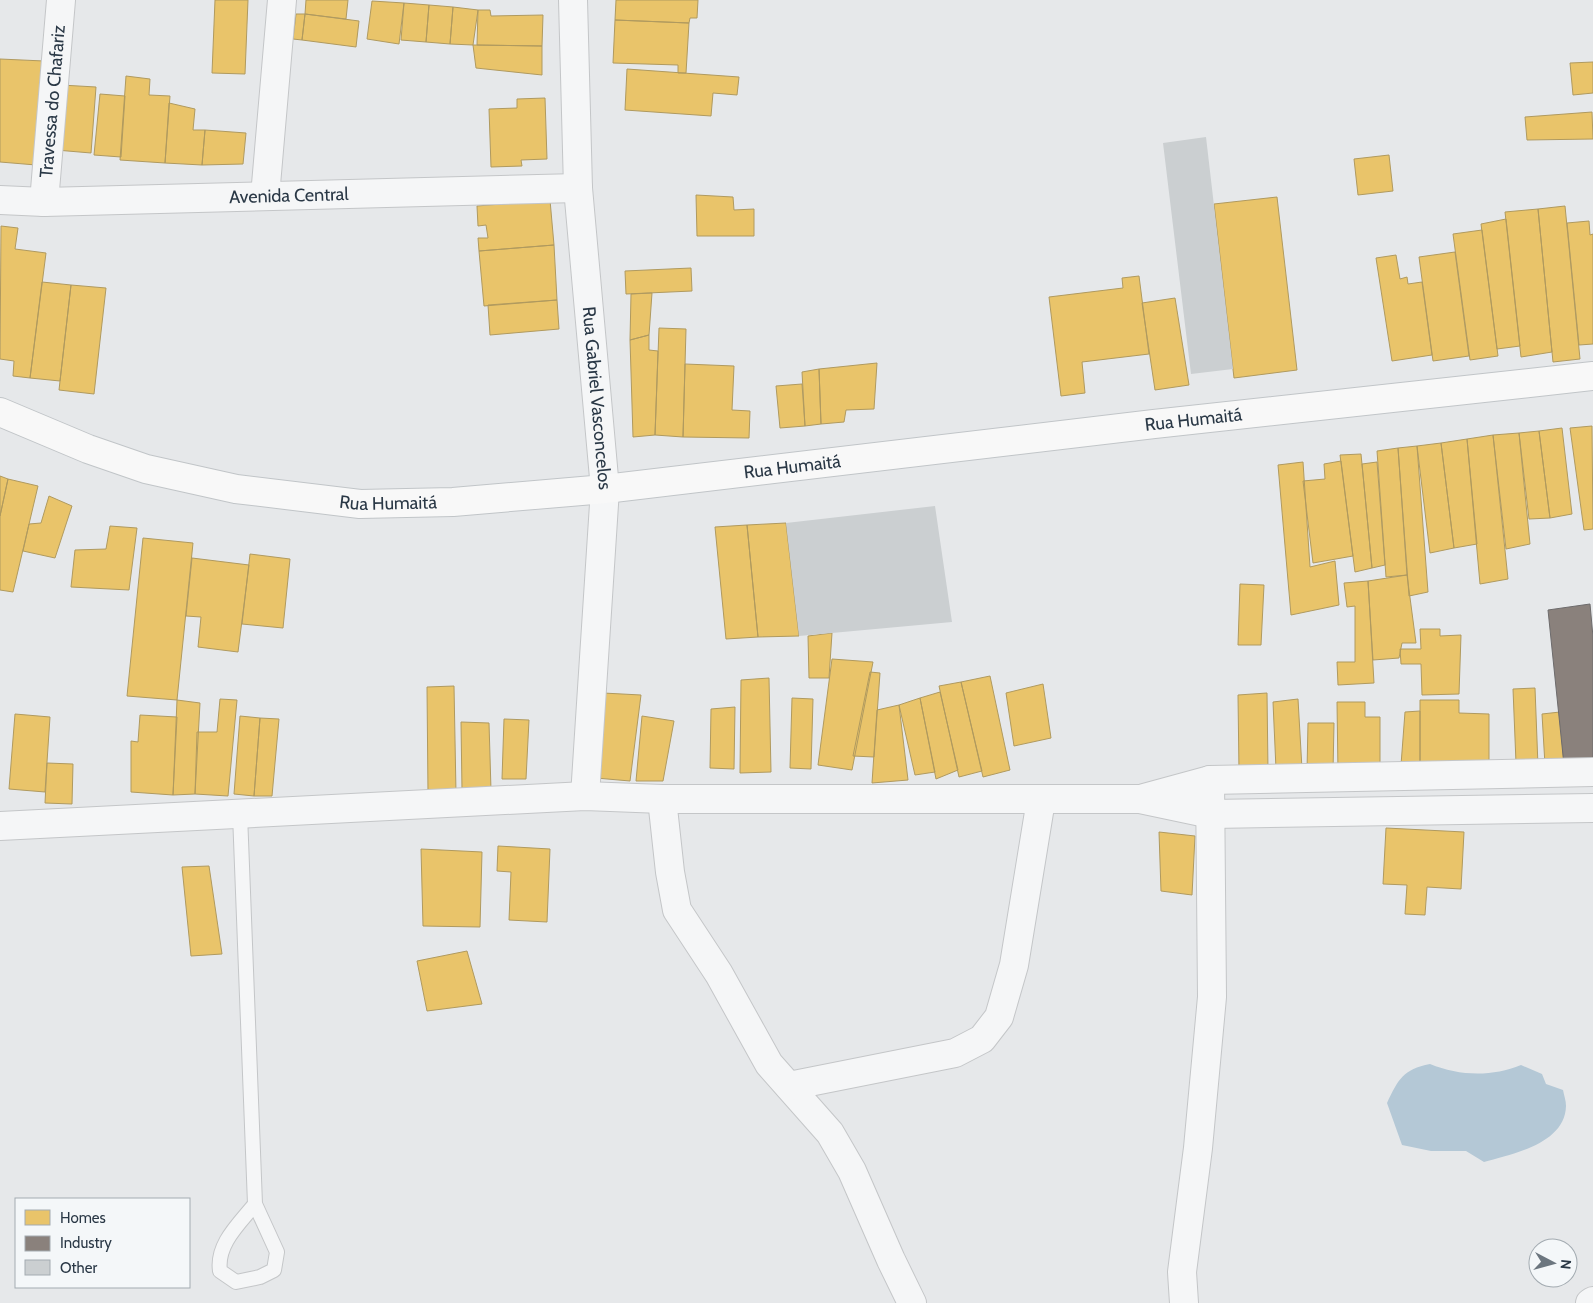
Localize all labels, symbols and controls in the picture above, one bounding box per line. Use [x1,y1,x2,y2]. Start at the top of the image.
street label: Travessa do Chafariz [35,24,70,179]
street label: Avenida Central [229,183,350,208]
street label: Rua Gabriel Vasconcelos [578,306,616,491]
street label: Rua Humaitá [1144,403,1244,436]
street label: Rua Humaitá [742,450,842,484]
street label: Rua Humaitá [338,491,438,515]
legend [15,1198,190,1288]
text: Homes [60,1209,106,1227]
text: Industry [60,1234,112,1252]
north arrow [1528,1238,1578,1288]
text: N [1556,1258,1575,1270]
text: Other [60,1259,97,1277]

